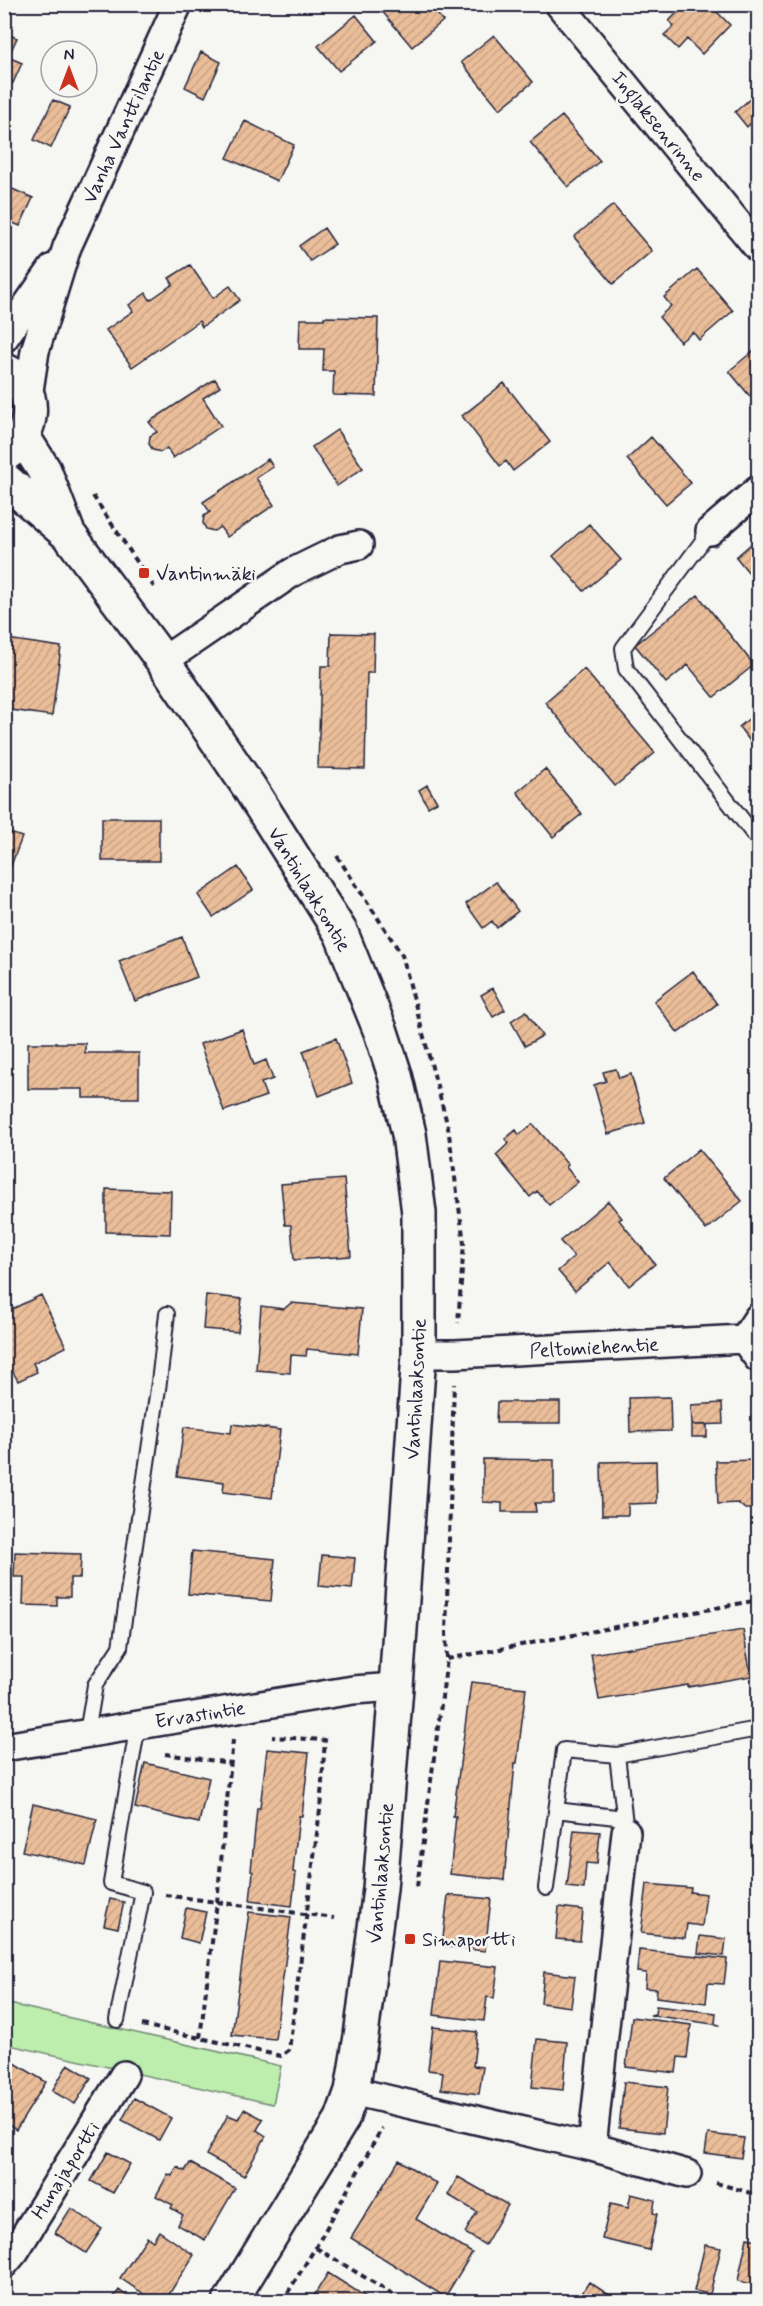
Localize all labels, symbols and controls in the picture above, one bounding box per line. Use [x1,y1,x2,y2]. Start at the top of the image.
north arrow [39,39,99,99]
text: N [64,45,74,66]
street label: Vanha Vanttilantie [77,45,172,208]
street label: Inglaksenrinne [603,66,711,189]
place label: Vantinmäki [156,561,256,588]
marker: Vantinmäki [137,566,151,580]
street label: Vantinlaaksontie [261,822,357,958]
street label: Vantinlaaksontie [399,1318,434,1460]
street label: Peltomiehentie [529,1332,660,1365]
street label: Ervastintie [153,1695,247,1736]
street label: Vantinlaaksontie [362,1801,401,1945]
place label: Simaportti [422,1927,516,1954]
marker: Simaportti [403,1932,417,1946]
street label: Hunajaportti [26,2117,107,2225]

